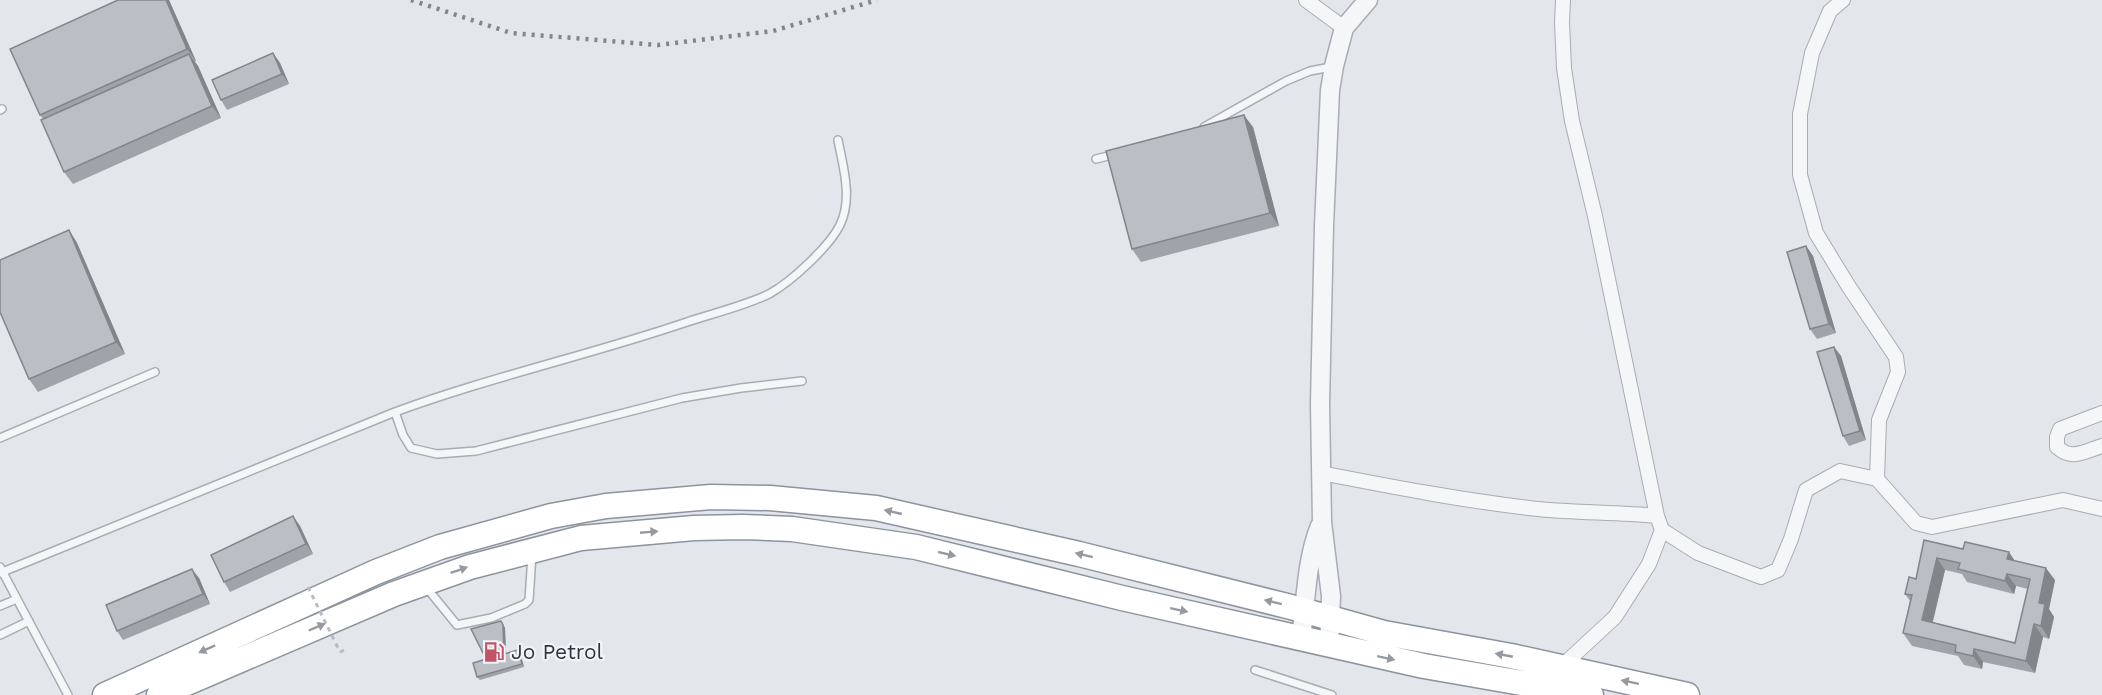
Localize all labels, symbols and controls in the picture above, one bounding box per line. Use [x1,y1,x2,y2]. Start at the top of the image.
one-way arrow [884,507,903,516]
one-way arrow [640,527,659,537]
one-way arrow [938,550,956,560]
one-way arrow [1074,550,1093,560]
one-way arrow [450,565,468,575]
one-way arrow [1264,597,1282,607]
one-way arrow [1170,606,1189,615]
one-way arrow [309,622,327,632]
place label: Jo Petrol [511,639,604,664]
fuel station icon: Jo Petrol [482,640,506,664]
one-way arrow [198,645,216,655]
one-way arrow [1494,650,1513,659]
one-way arrow [1377,654,1396,663]
one-way arrow [1621,677,1639,687]

